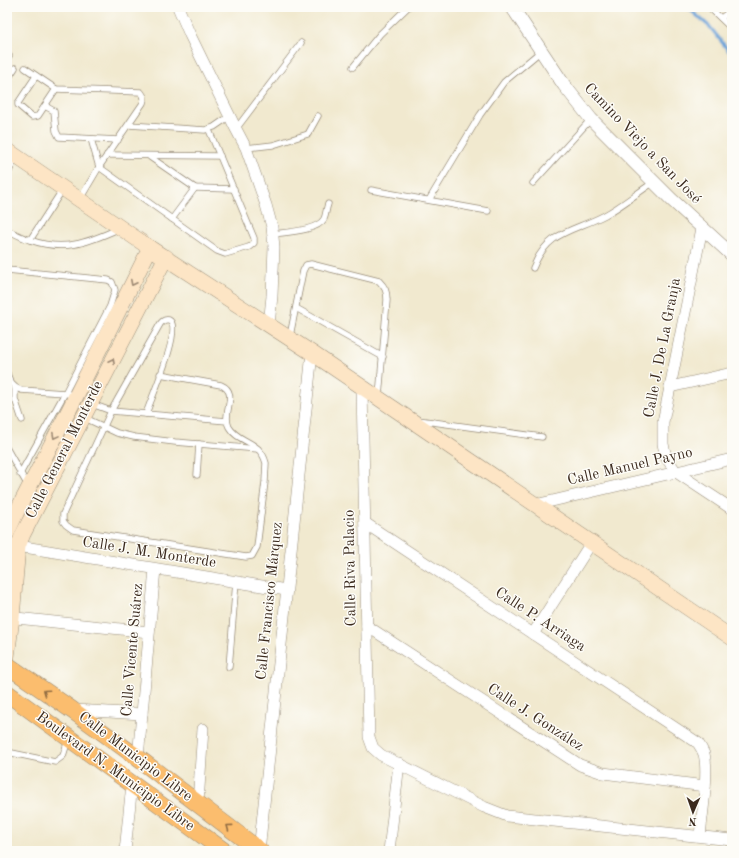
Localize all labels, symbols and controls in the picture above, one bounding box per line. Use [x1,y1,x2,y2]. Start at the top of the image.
street label: Camino Viejo a San José [581,81,703,207]
street label: Calle J. De La Granja [642,276,684,419]
one-way arrow [130,278,137,286]
one-way arrow [107,358,114,365]
street label: Calle General Monterde [24,379,106,521]
one-way arrow [53,432,60,439]
street label: Calle Manuel Payno [566,445,694,489]
street label: Calle Riva Palacio [342,509,360,627]
street label: Calle Francisco Márquez [254,521,286,681]
street label: Calle J. M. Monterde [81,535,217,571]
street label: Calle Vicente Suárez [120,583,146,717]
street label: Calle P. Arriaga [492,585,588,655]
street label: Calle J. González [484,681,586,755]
one-way arrow [43,689,50,697]
street label: Calle Municipio Libre [75,709,195,805]
street label: Boulevard N. Municipio Libre [33,710,197,834]
north arrow [673,792,713,832]
text: N [688,815,697,826]
one-way arrow [227,825,234,832]

